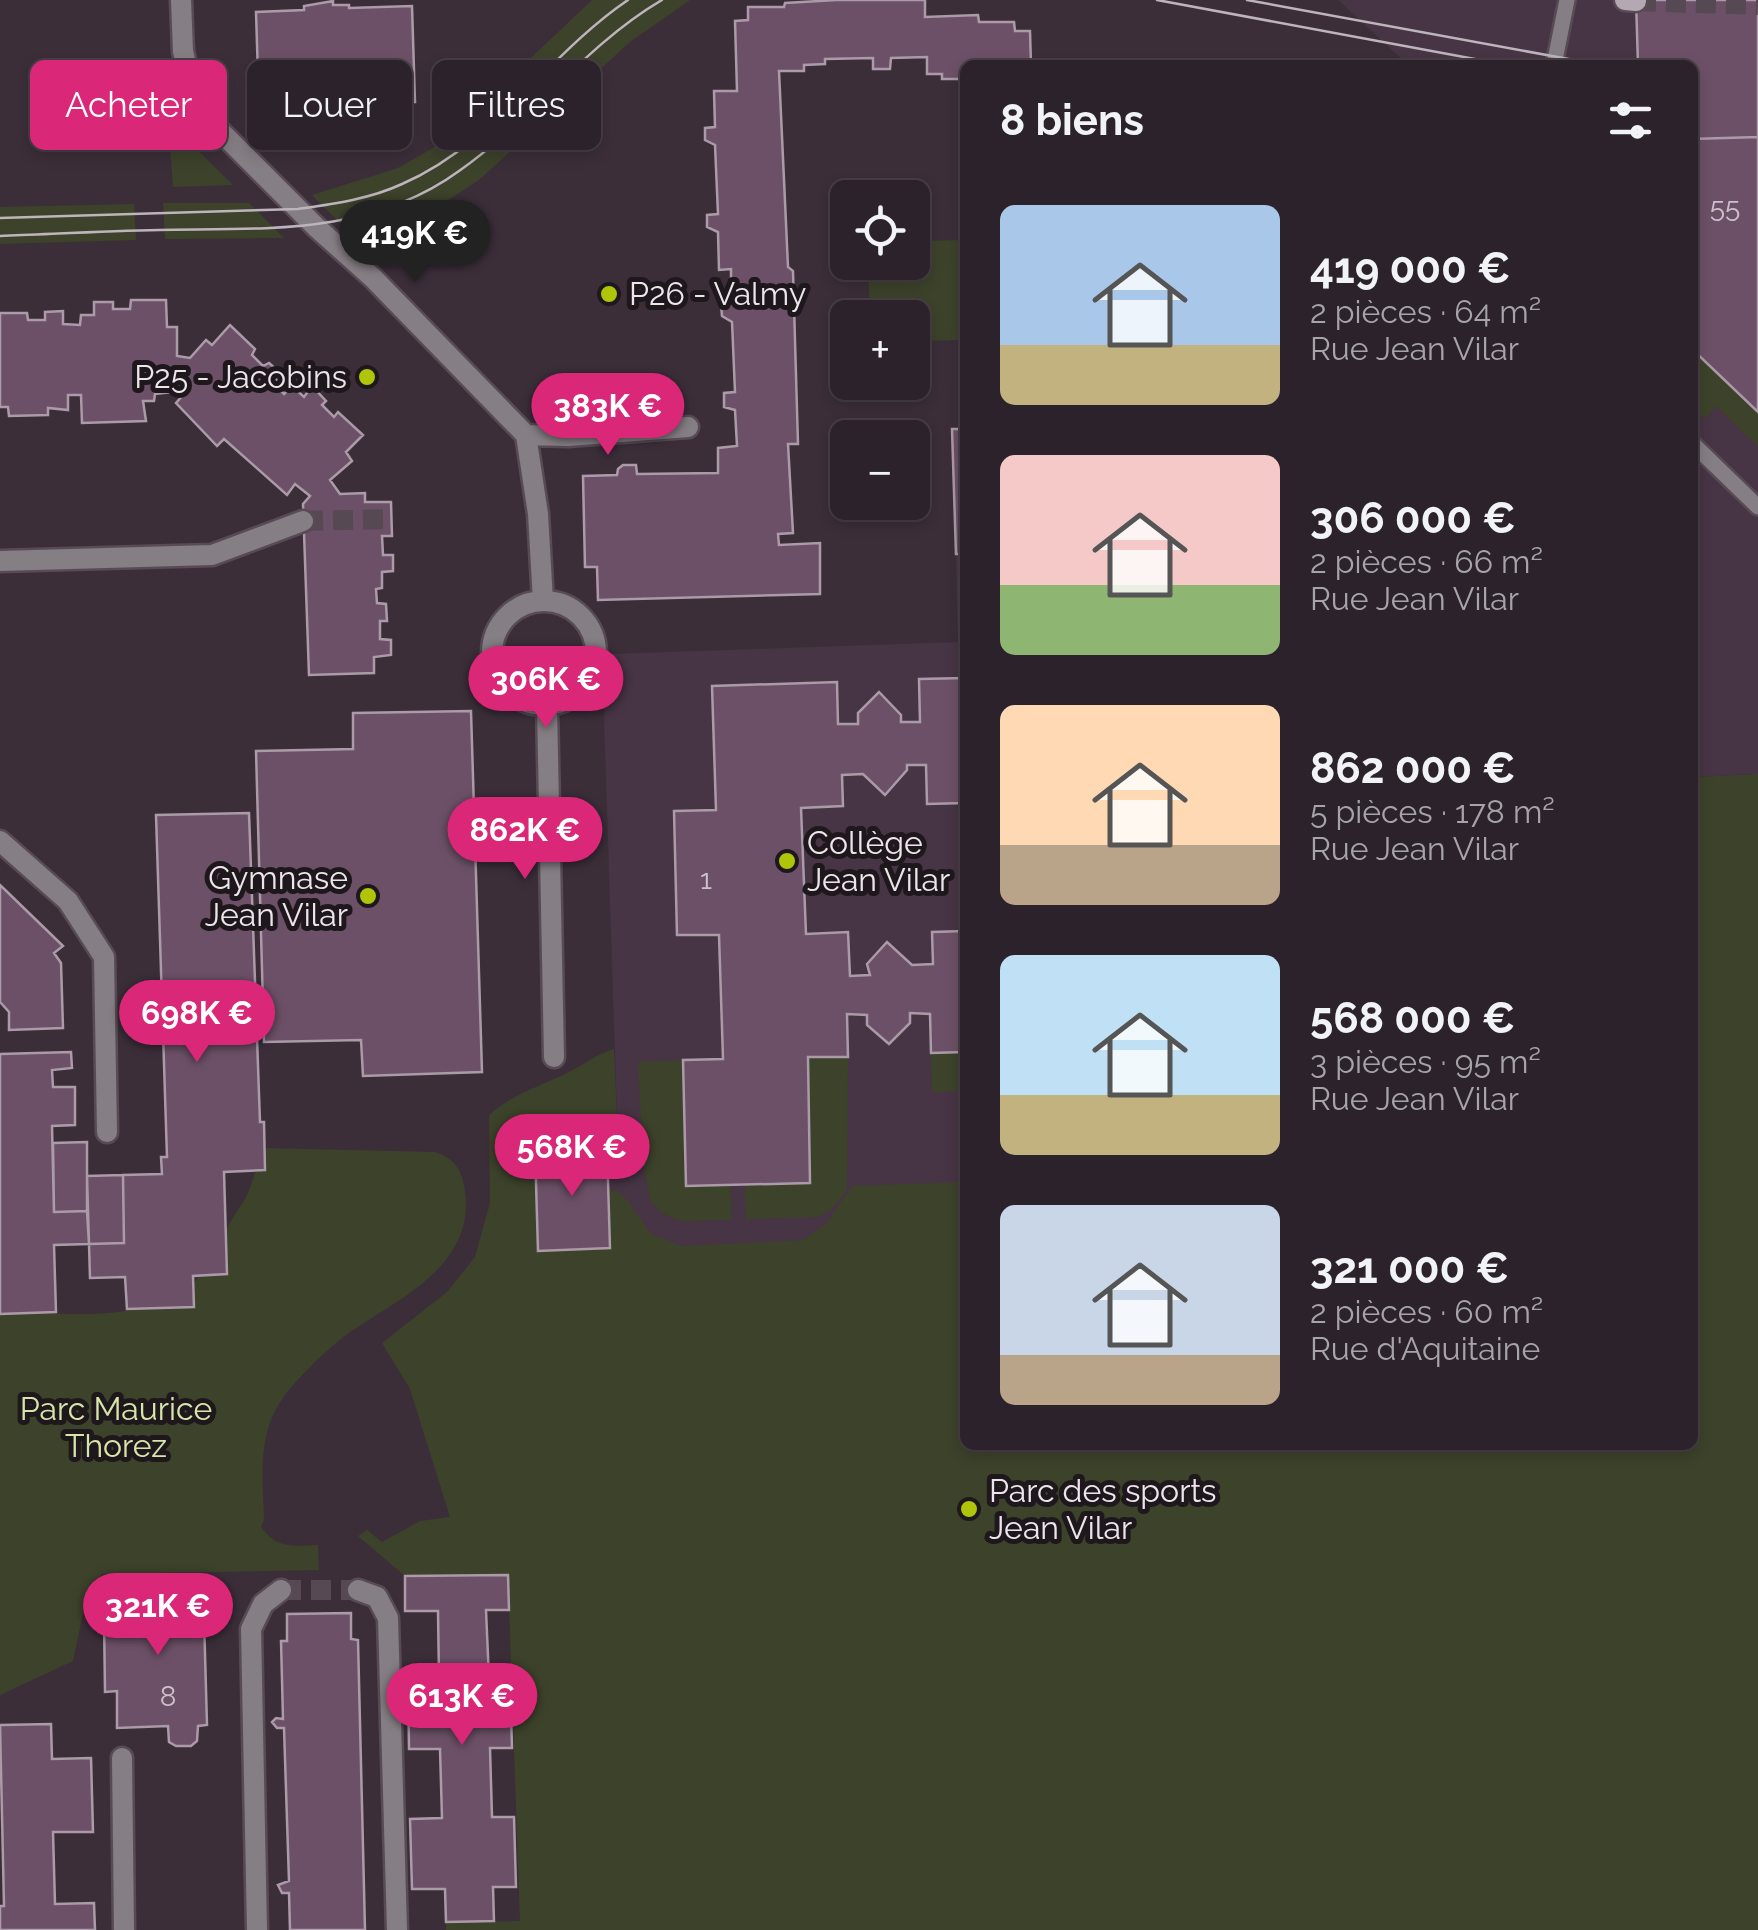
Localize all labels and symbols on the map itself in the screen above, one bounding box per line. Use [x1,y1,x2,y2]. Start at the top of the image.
house number: 55 [1710,191,1740,224]
pin: 419K € [334,200,496,285]
place label: P26 - Valmy [629,275,806,312]
marker: P26 - Valmy [598,283,620,305]
place label: P25 - Jacobins [134,358,347,395]
marker: P25 - Jacobins [356,366,378,388]
pin: 383K € [527,373,689,458]
pin: 306K € [465,646,627,731]
pin: 862K € [444,797,606,882]
place label: Collège Jean Vilar [807,824,950,898]
marker: Collège Jean Vilar [776,850,798,872]
place label: Gymnase Jean Vilar [205,859,348,933]
house number: 1 [700,863,712,896]
marker: Gymnase Jean Vilar [357,885,379,907]
pin: 698K € [116,980,278,1065]
pin: 568K € [491,1114,653,1199]
park label: Parc Maurice Thorez [20,1390,212,1464]
place label: Parc des sports Jean Vilar [989,1472,1217,1546]
marker: Parc des sports Jean Vilar [958,1498,980,1520]
pin: 321K € [77,1573,239,1658]
pin: 613K € [381,1663,543,1748]
house number: 8 [160,1680,176,1713]

